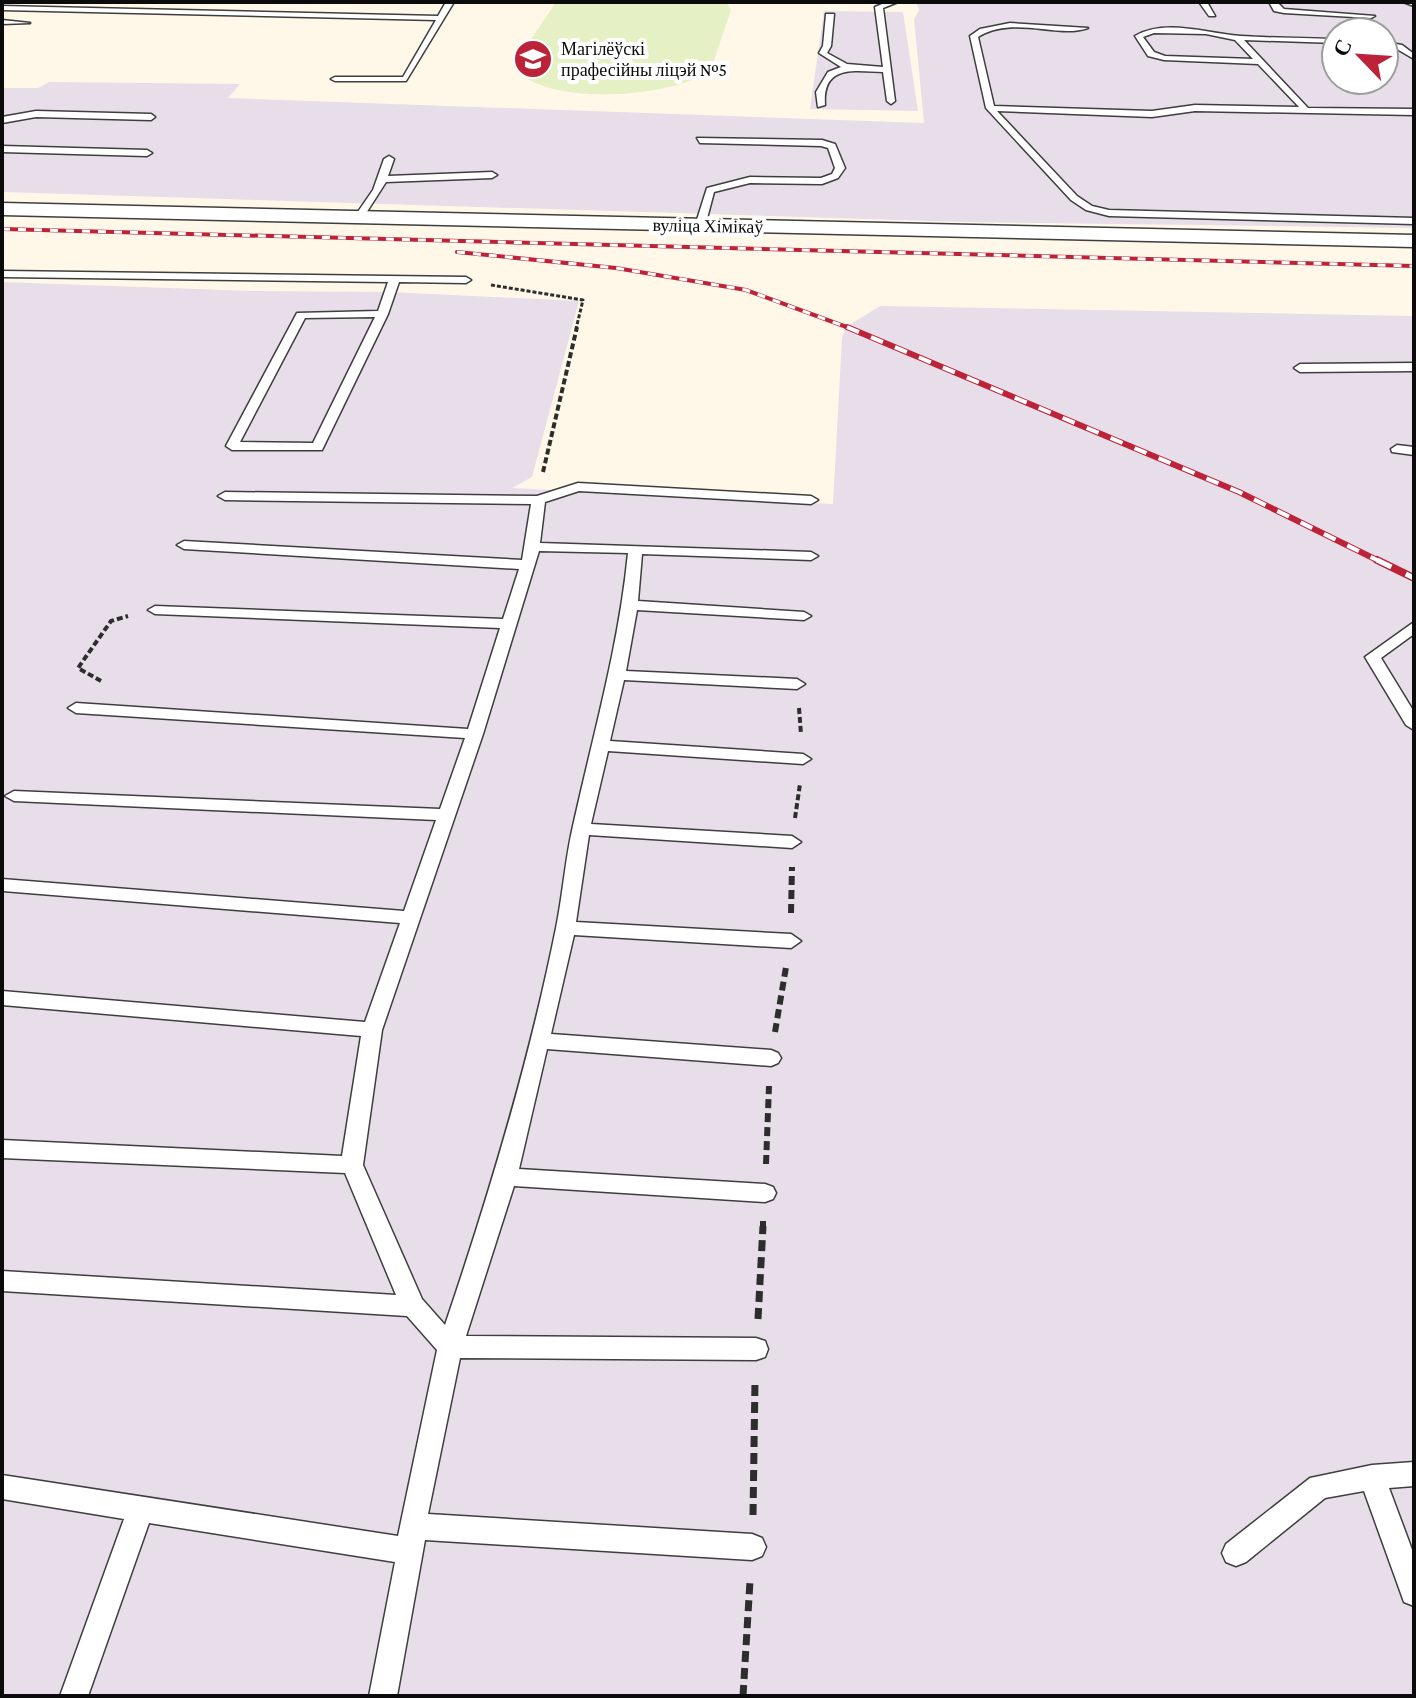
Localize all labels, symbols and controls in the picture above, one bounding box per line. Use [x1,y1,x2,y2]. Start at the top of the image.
north arrow [1320,16,1400,96]
text: С [1328,35,1357,60]
school or university icon: Магілёўскі прафесійны ліцэй №5 [512,38,554,80]
place label: Магілёўскі прафесійны ліцэй №5 [561,39,727,80]
street label: вуліца Хімікаў [652,215,764,237]

